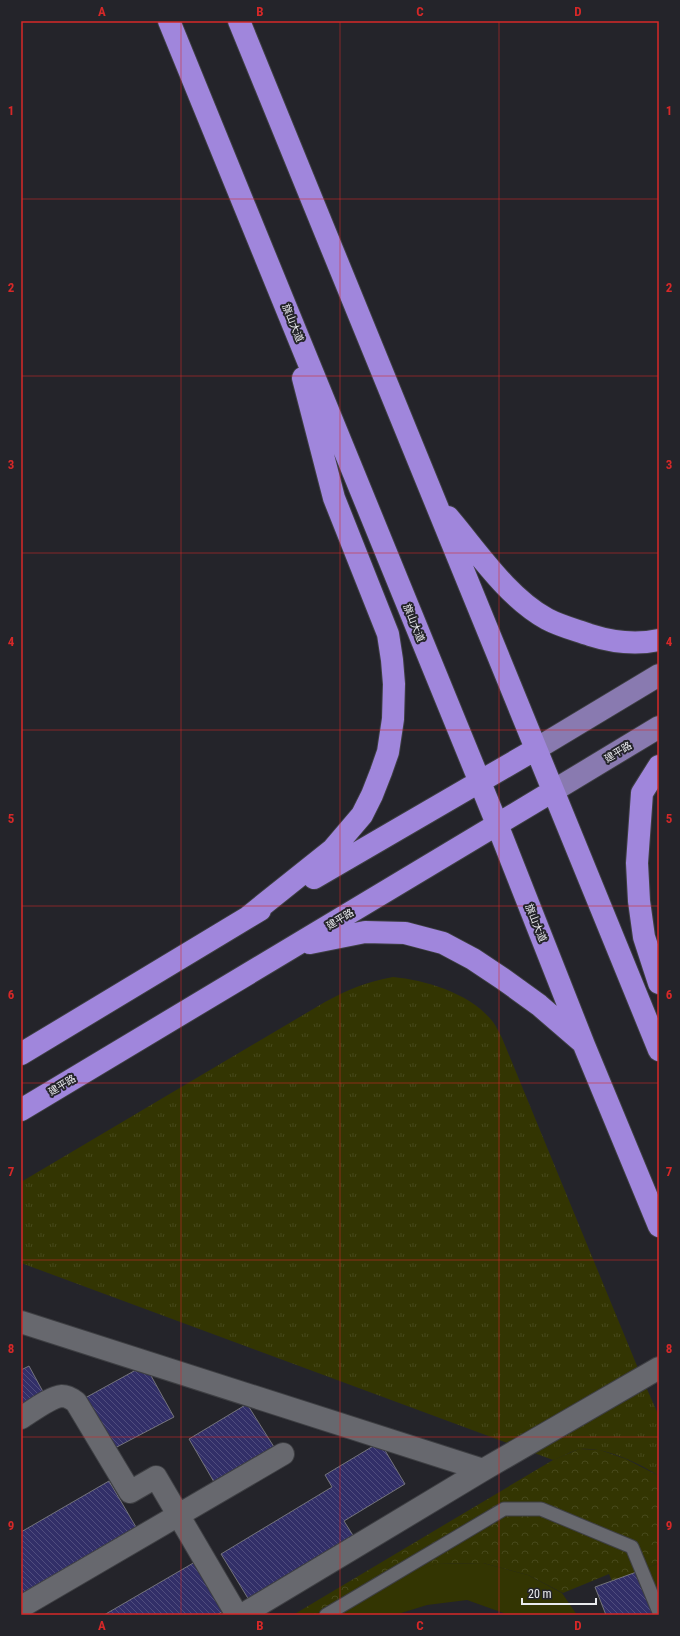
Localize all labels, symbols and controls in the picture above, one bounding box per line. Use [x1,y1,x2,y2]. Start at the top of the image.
text: A [98,4,106,19]
text: B [256,4,264,19]
text: C [416,4,424,19]
text: D [574,4,582,19]
text: 1 [8,103,14,118]
text: 1 [666,103,672,118]
text: 2 [8,280,15,295]
text: 2 [666,280,673,295]
street label: 旗山大道 [280,302,306,344]
text: 3 [8,457,14,472]
text: 3 [666,457,672,472]
street label: 旗山大道 [401,602,427,644]
text: 4 [8,634,15,649]
text: 4 [666,634,673,649]
street label: 建平路 [602,740,634,764]
text: 5 [8,811,15,826]
text: 5 [666,811,673,826]
street label: 旗山大道 [523,902,549,944]
street label: 建平路 [324,907,356,931]
text: 6 [8,987,15,1002]
text: 6 [666,987,673,1002]
street label: 建平路 [46,1073,78,1097]
text: 7 [8,1164,15,1179]
text: 7 [666,1164,673,1179]
text: 8 [8,1341,14,1356]
text: 8 [666,1341,672,1356]
text: 9 [8,1518,14,1533]
text: 9 [666,1518,672,1533]
scale bar [522,1580,596,1606]
text: 20 m [528,1587,552,1601]
text: A [98,1618,106,1633]
text: B [256,1618,264,1633]
text: C [416,1618,424,1633]
text: D [574,1618,582,1633]

